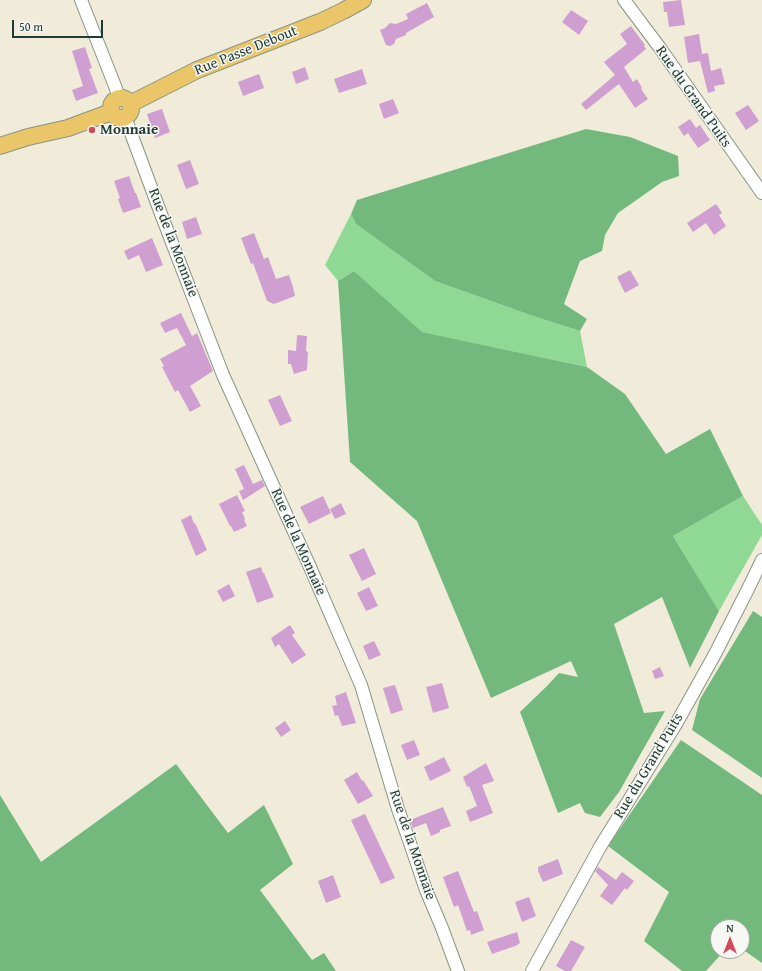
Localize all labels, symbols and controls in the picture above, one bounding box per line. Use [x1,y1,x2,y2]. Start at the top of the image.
scale bar [14,12,105,38]
text: 50 m [19,18,43,35]
street label: Rue Passe Debout [192,22,300,80]
street label: Rue du Grand Puits [651,43,735,151]
place label: Monnaie [100,121,158,139]
marker: Monnaie [87,125,97,135]
street label: Rue de la Monnaie [144,186,202,300]
street label: Rue de la Monnaie [266,486,330,598]
street label: Rue du Grand Puits [610,710,688,822]
street label: Rue de la Monnaie [385,788,439,902]
north arrow [710,919,750,959]
text: N [726,920,734,936]

